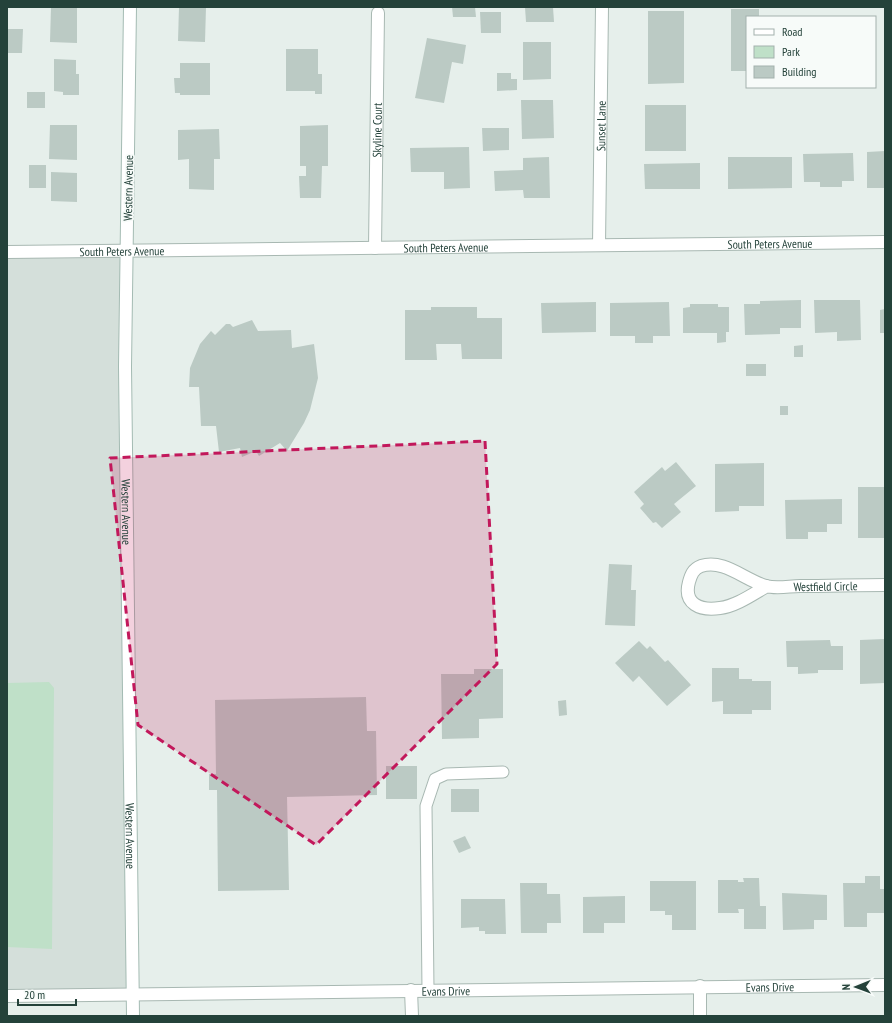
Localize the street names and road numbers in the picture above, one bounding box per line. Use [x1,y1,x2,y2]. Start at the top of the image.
street label: Sunset Lane [593,101,608,151]
street label: Skyline Court [369,102,384,158]
street label: Western Avenue [120,155,136,221]
street label: South Peters Avenue [727,235,813,251]
street label: South Peters Avenue [403,239,489,255]
street label: South Peters Avenue [79,243,165,259]
street label: Western Avenue [119,479,135,545]
street label: Westfield Circle [793,578,858,594]
street label: Western Avenue [123,803,139,869]
street label: Evans Drive [746,979,794,994]
street label: Evans Drive [422,983,470,998]

